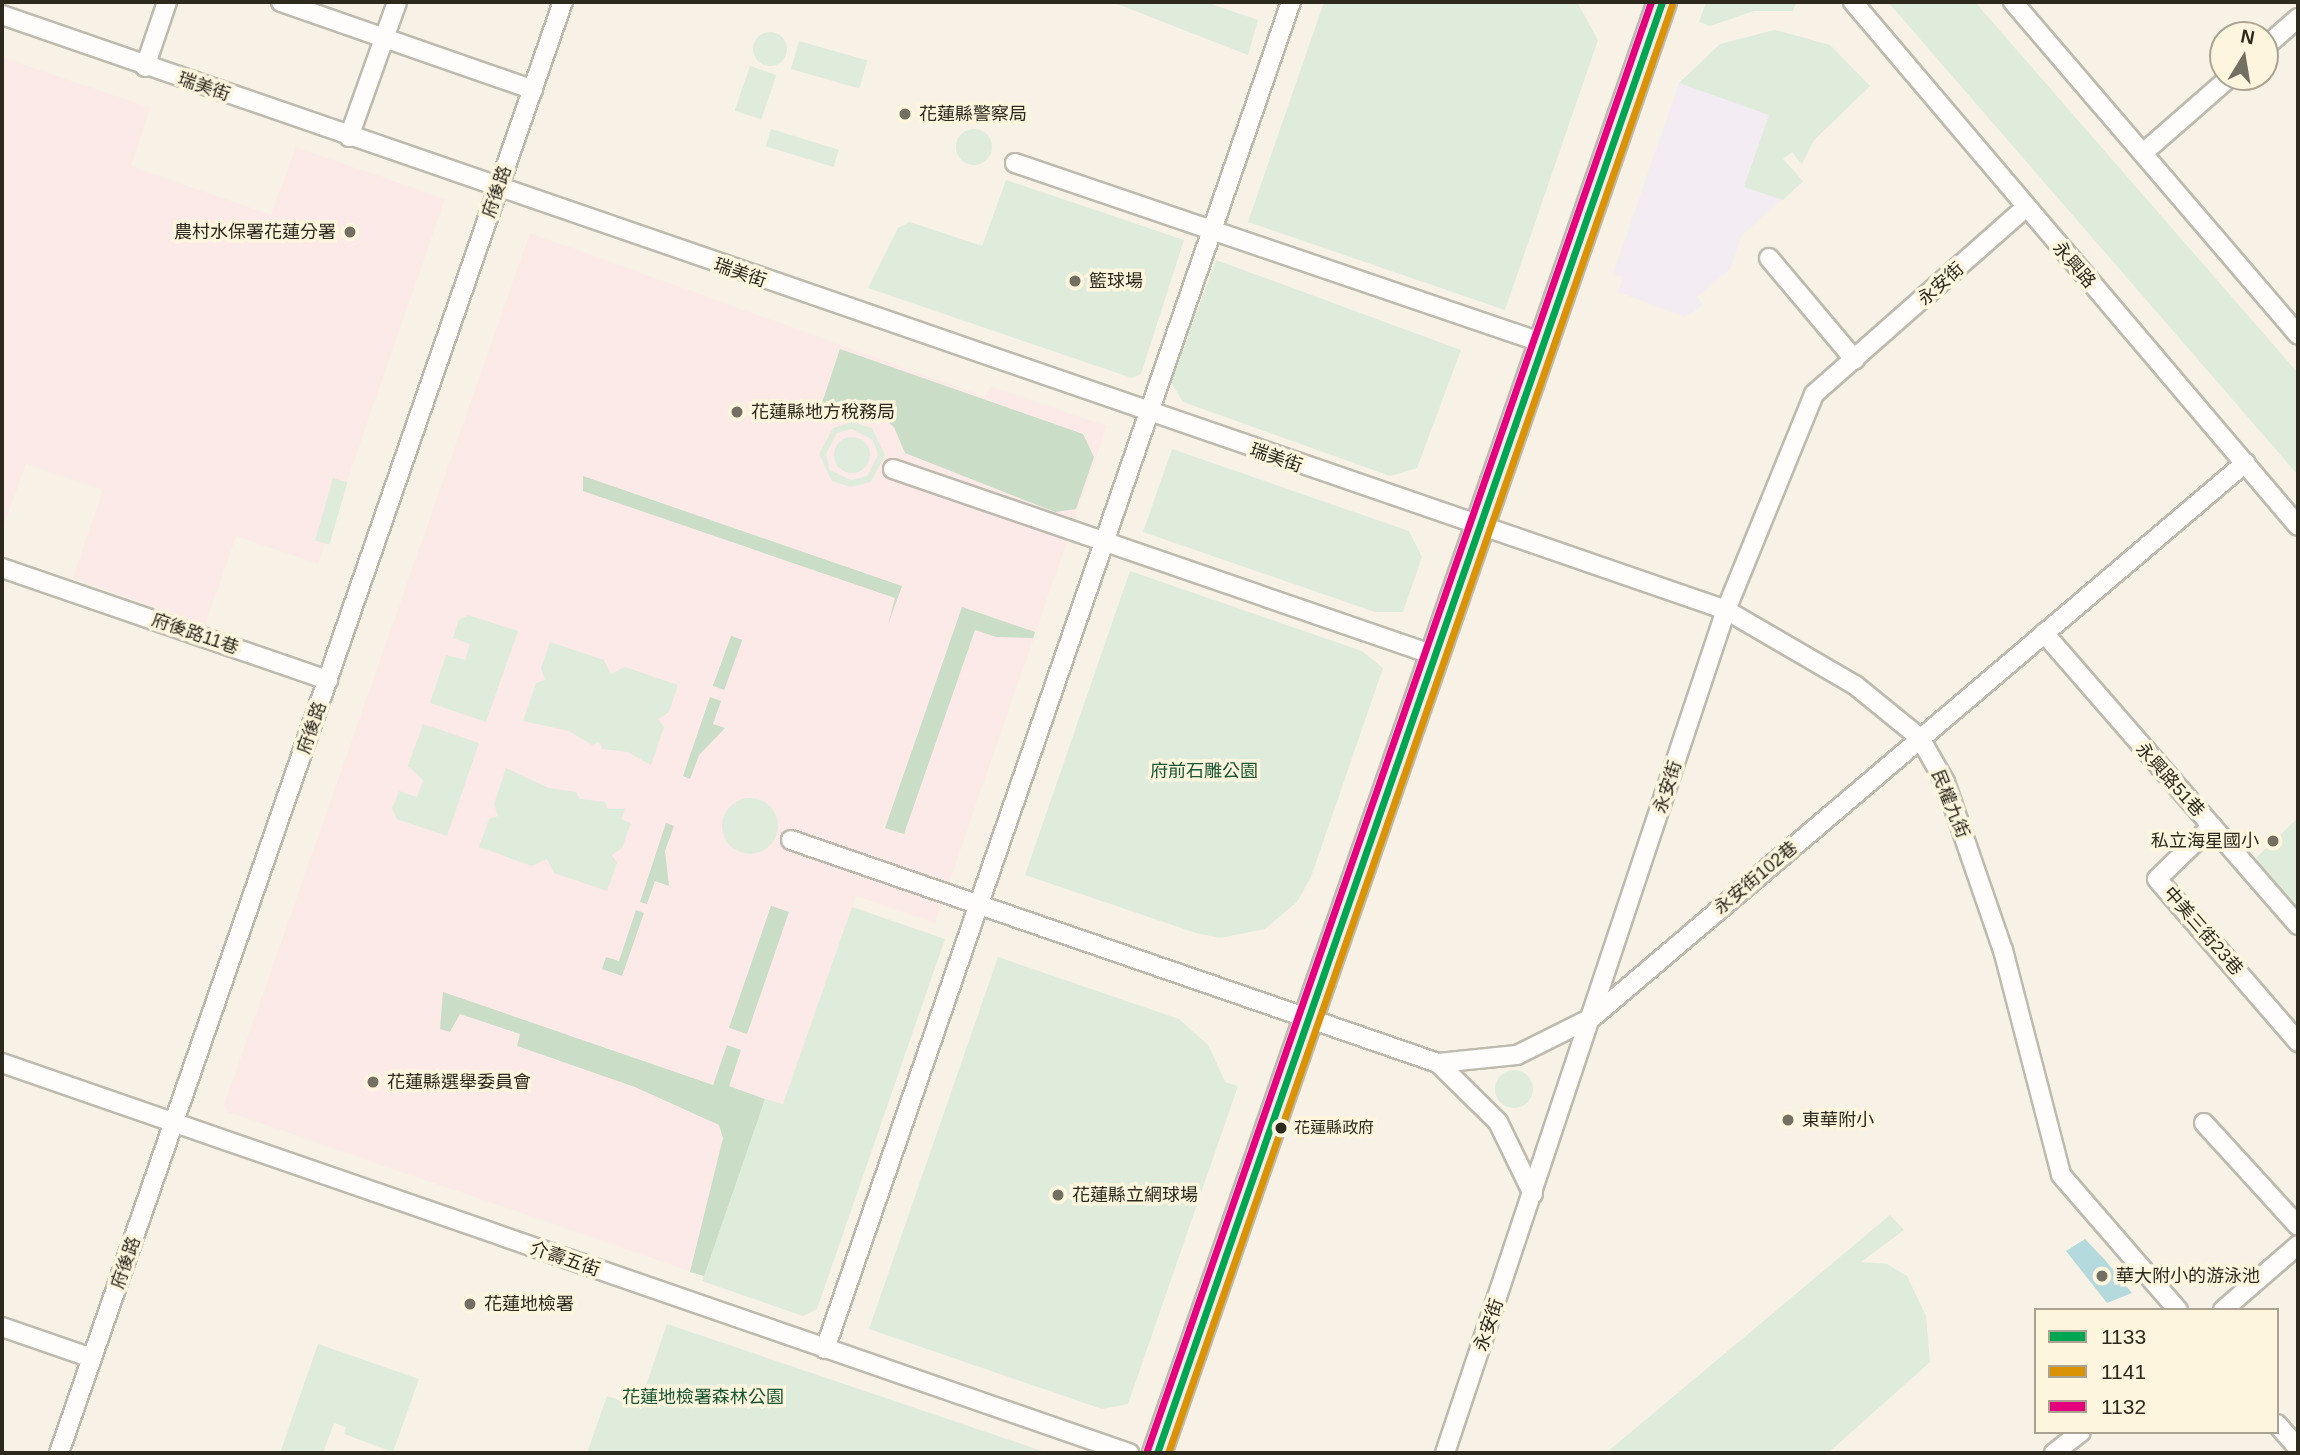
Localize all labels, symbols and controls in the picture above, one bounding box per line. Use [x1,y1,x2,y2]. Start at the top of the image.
north arrow [2209,21,2279,91]
text: N [2239,25,2256,48]
street label: 瑞美街 [175,68,233,106]
place label: 花蓮縣警察局 [919,103,1027,125]
marker: 花蓮縣警察局 [897,106,913,122]
street label: 府後路 [478,163,516,221]
place label: 農村水保署花蓮分署 [174,221,336,243]
marker: 農村水保署花蓮分署 [342,224,358,240]
street label: 永興路 [2048,238,2100,292]
street label: 瑞美街 [711,254,769,292]
street label: 永安街 [1914,258,1968,310]
place label: 籃球場 [1089,270,1143,292]
marker: 籃球場 [1067,273,1083,289]
place label: 花蓮縣地方稅務局 [751,401,895,423]
marker: 花蓮縣地方稅務局 [729,404,745,420]
street label: 瑞美街 [1247,439,1305,477]
street label: 府後路11巷 [149,609,241,659]
street label: 府後路 [293,699,331,757]
street label: 永興路51巷 [2131,739,2209,821]
street label: 永安街 [1649,758,1687,816]
park label: 府前石雕公園 [1150,760,1258,782]
street label: 民權九街 [1927,767,1973,841]
place label: 私立海星國小 [2151,830,2259,852]
marker: 私立海星國小 [2265,833,2281,849]
street label: 永安街102巷 [1710,837,1802,919]
street label: 中美三街23巷 [2159,882,2247,980]
place label: 花蓮縣選舉委員會 [387,1071,531,1093]
marker: 花蓮縣選舉委員會 [365,1074,381,1090]
place label: 東華附小 [1802,1109,1874,1131]
marker: 東華附小 [1780,1112,1796,1128]
place label: 花蓮縣政府 [1294,1118,1374,1138]
marker: 花蓮縣政府 [1274,1121,1288,1135]
place label: 花蓮縣立網球場 [1072,1184,1198,1206]
marker: 花蓮縣立網球場 [1050,1187,1066,1203]
street label: 府後路 [107,1234,145,1292]
street label: 介壽五街 [527,1237,603,1281]
place label: 華大附小的游泳池 [2116,1265,2260,1287]
marker: 華大附小的游泳池 [2094,1268,2110,1284]
place label: 花蓮地檢署 [484,1293,574,1315]
marker: 花蓮地檢署 [462,1296,478,1312]
street label: 永安街 [1470,1296,1508,1354]
legend [2034,1308,2279,1434]
text: 1133 [2101,1325,2146,1348]
text: 1141 [2101,1360,2146,1383]
park label: 花蓮地檢署森林公園 [622,1386,784,1408]
text: 1132 [2101,1395,2146,1418]

